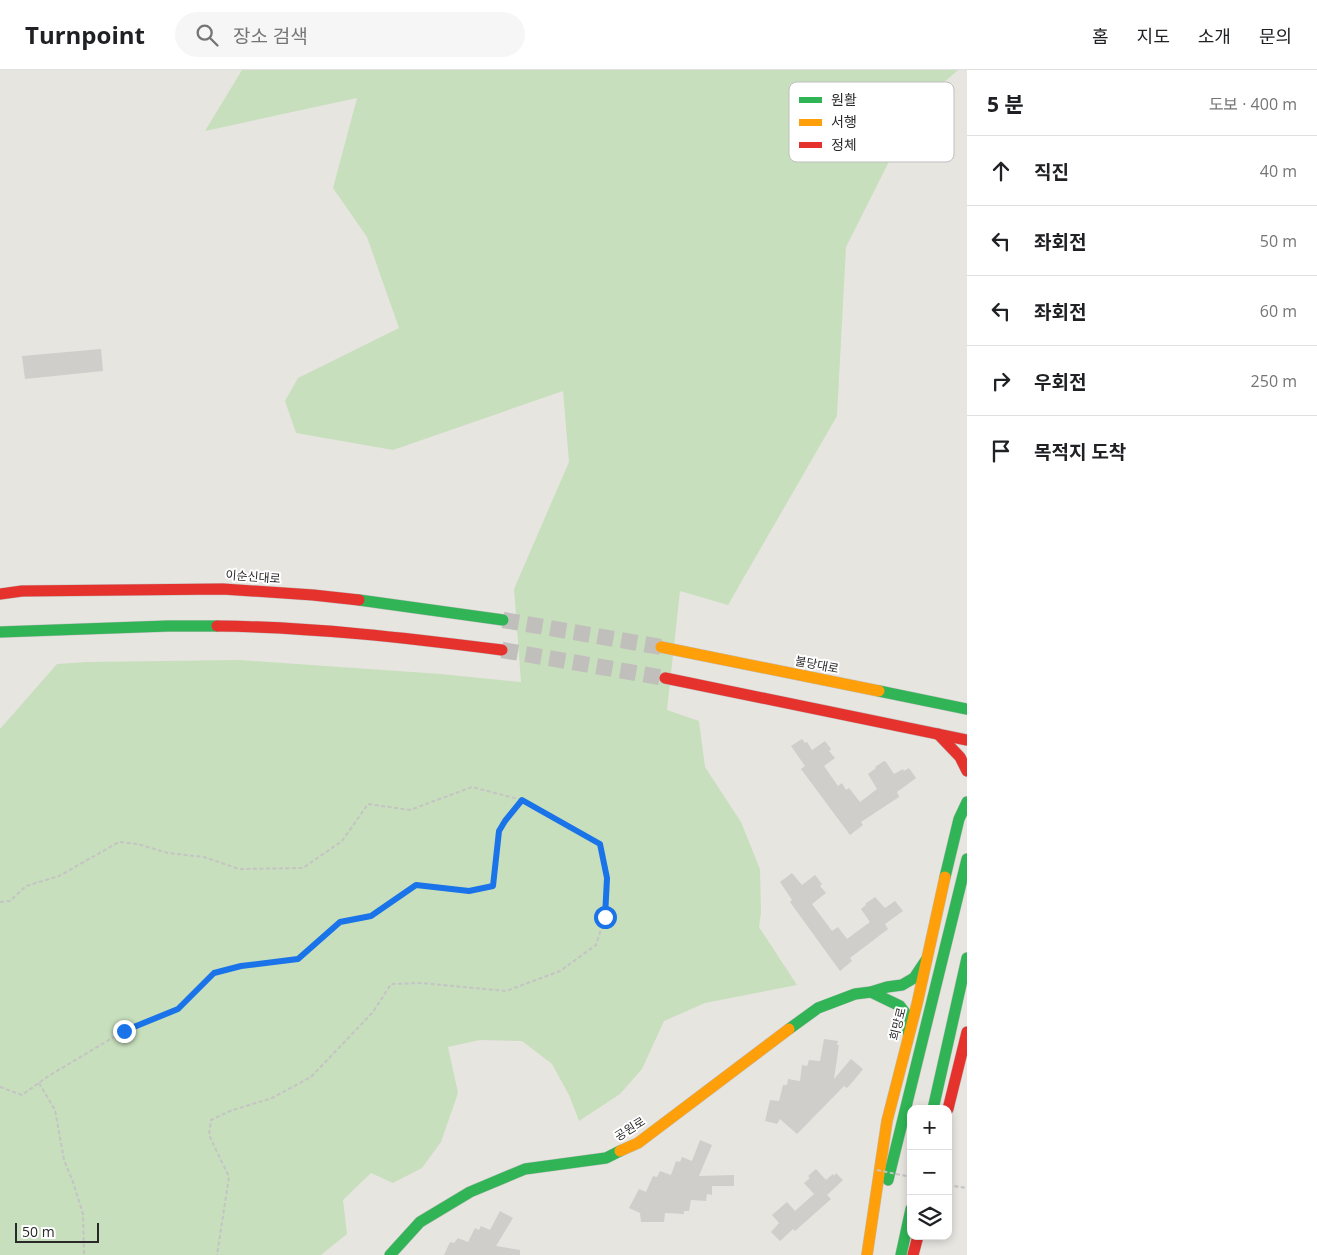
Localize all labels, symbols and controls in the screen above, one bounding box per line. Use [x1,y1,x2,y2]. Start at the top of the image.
search box [175,12,525,57]
text: Turnpoint [25,18,145,51]
icon: search [193,21,221,49]
text: 장소 검색 [233,23,308,49]
text: 홈 [1092,24,1109,48]
text: 지도 [1137,24,1170,48]
text: 소개 [1198,24,1231,48]
text: 문의 [1259,24,1292,48]
legend [789,82,954,162]
text: 원활 [831,90,857,109]
text: 5 분 [987,90,1024,118]
text: 도보 · 400 m [1209,93,1297,115]
text: 서행 [831,112,857,131]
text: 정체 [831,135,857,154]
icon: ahead [987,157,1015,185]
text: 직진 [1034,159,1069,185]
text: 40 m [1260,160,1297,182]
icon: left [987,227,1015,255]
text: 좌회전 [1034,229,1086,255]
text: 50 m [1260,230,1297,252]
icon: left [987,297,1015,325]
text: 좌회전 [1034,299,1086,325]
text: 60 m [1260,300,1297,322]
icon: right [987,367,1015,395]
text: 우회전 [1034,369,1086,395]
text: 250 m [1251,370,1297,392]
icon: arrive [987,437,1015,465]
text: 목적지 도착 [1034,439,1126,465]
street label: 이순신대로 [225,566,281,587]
street label: 불당대로 [794,652,840,677]
route start [594,906,617,929]
street label: 희망로 [885,1006,910,1042]
route end [113,1020,136,1043]
map controls [907,1105,952,1240]
button: + [907,1105,952,1150]
street label: 공원로 [611,1113,648,1145]
button: − [907,1150,952,1195]
button: layers [907,1195,952,1240]
scale bar [15,1220,99,1243]
text: 50 m [22,1222,55,1241]

